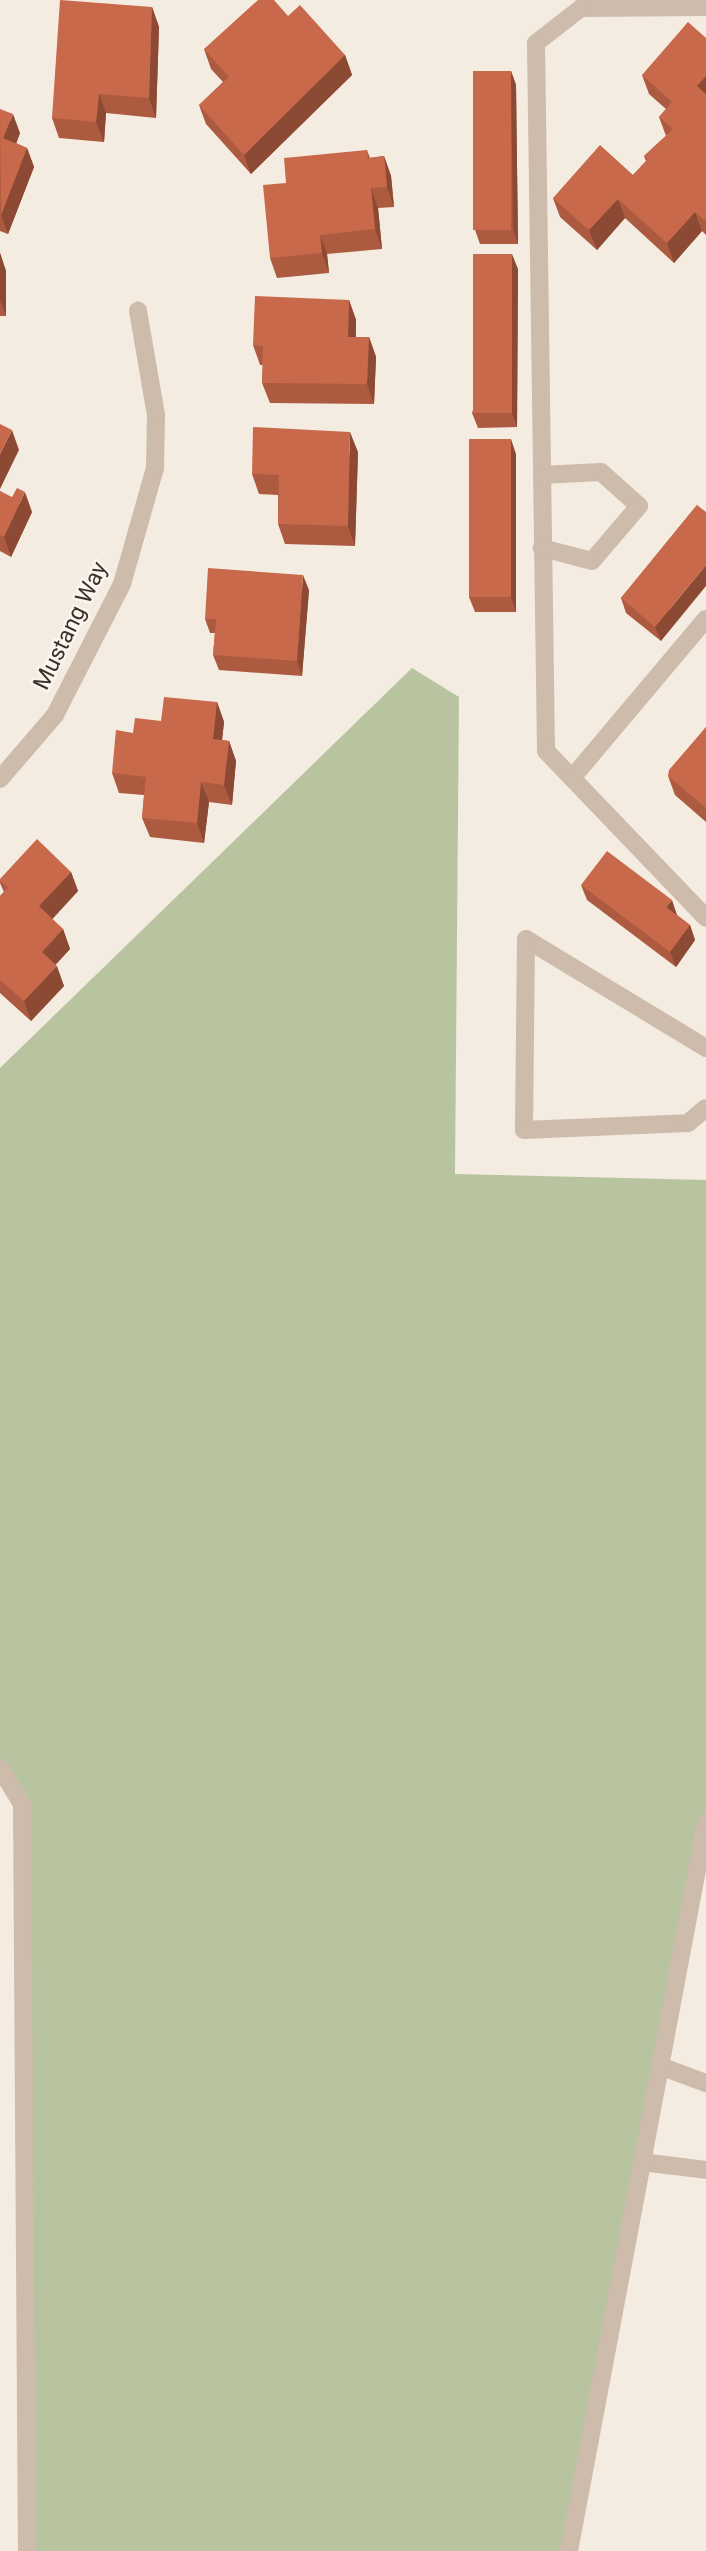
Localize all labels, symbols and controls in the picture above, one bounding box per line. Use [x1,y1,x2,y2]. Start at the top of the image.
street label: Mustang Way [28,557,114,695]

